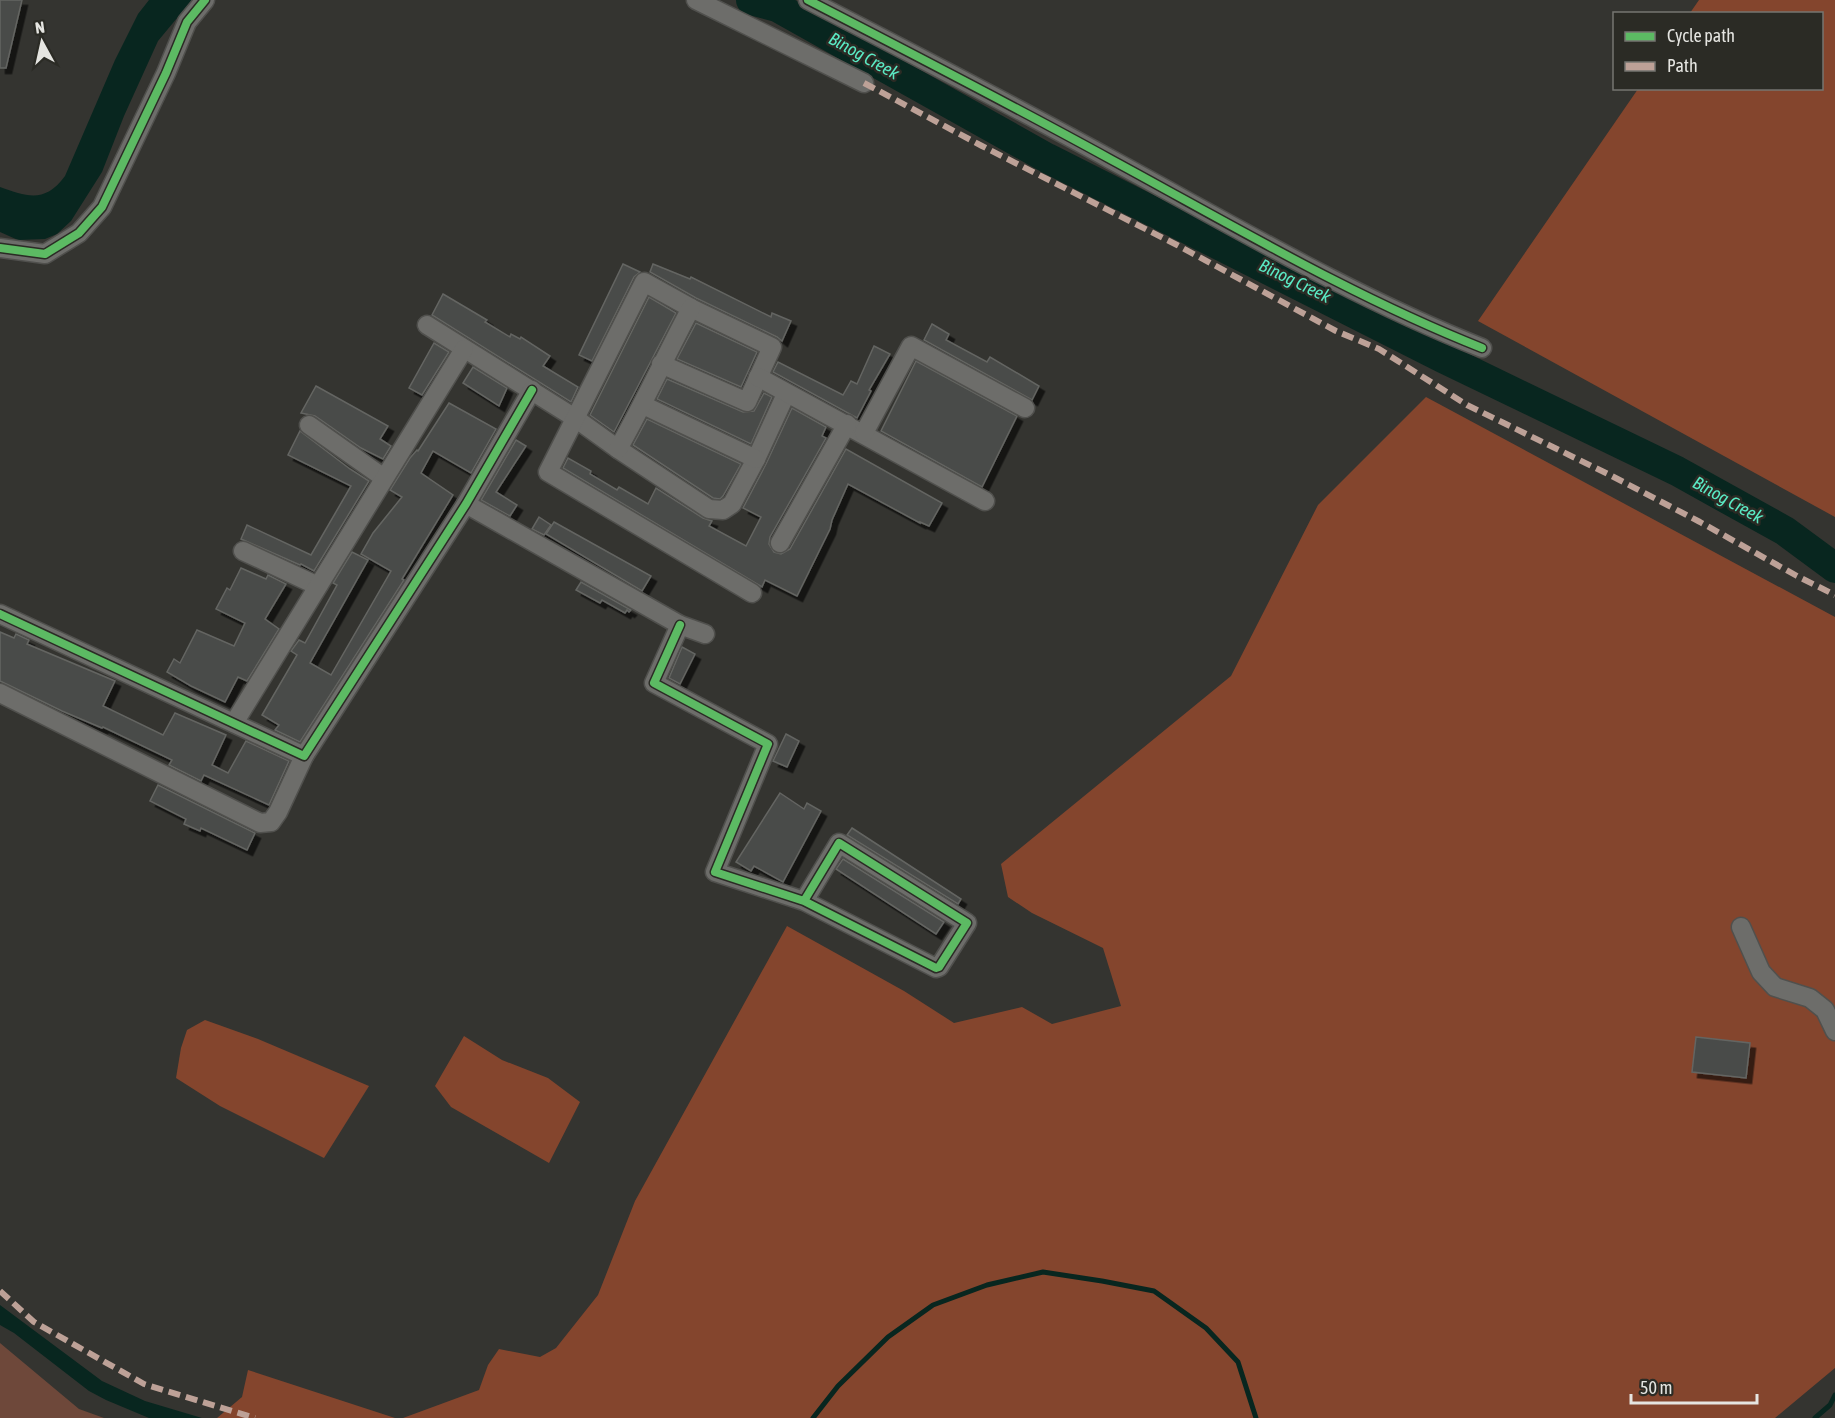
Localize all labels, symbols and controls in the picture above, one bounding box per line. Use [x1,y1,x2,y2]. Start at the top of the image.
north arrow [12,12,72,72]
legend [1613,12,1823,90]
text: N [34,18,46,37]
text: Cycle path [1667,25,1735,46]
water label: Binog Creek [825,28,904,84]
text: Path [1667,55,1698,76]
water label: Binog Creek [1256,254,1336,307]
water label: Binog Creek [1689,472,1768,528]
scale bar [1631,1367,1757,1405]
text: 50 m [1640,1377,1672,1398]

